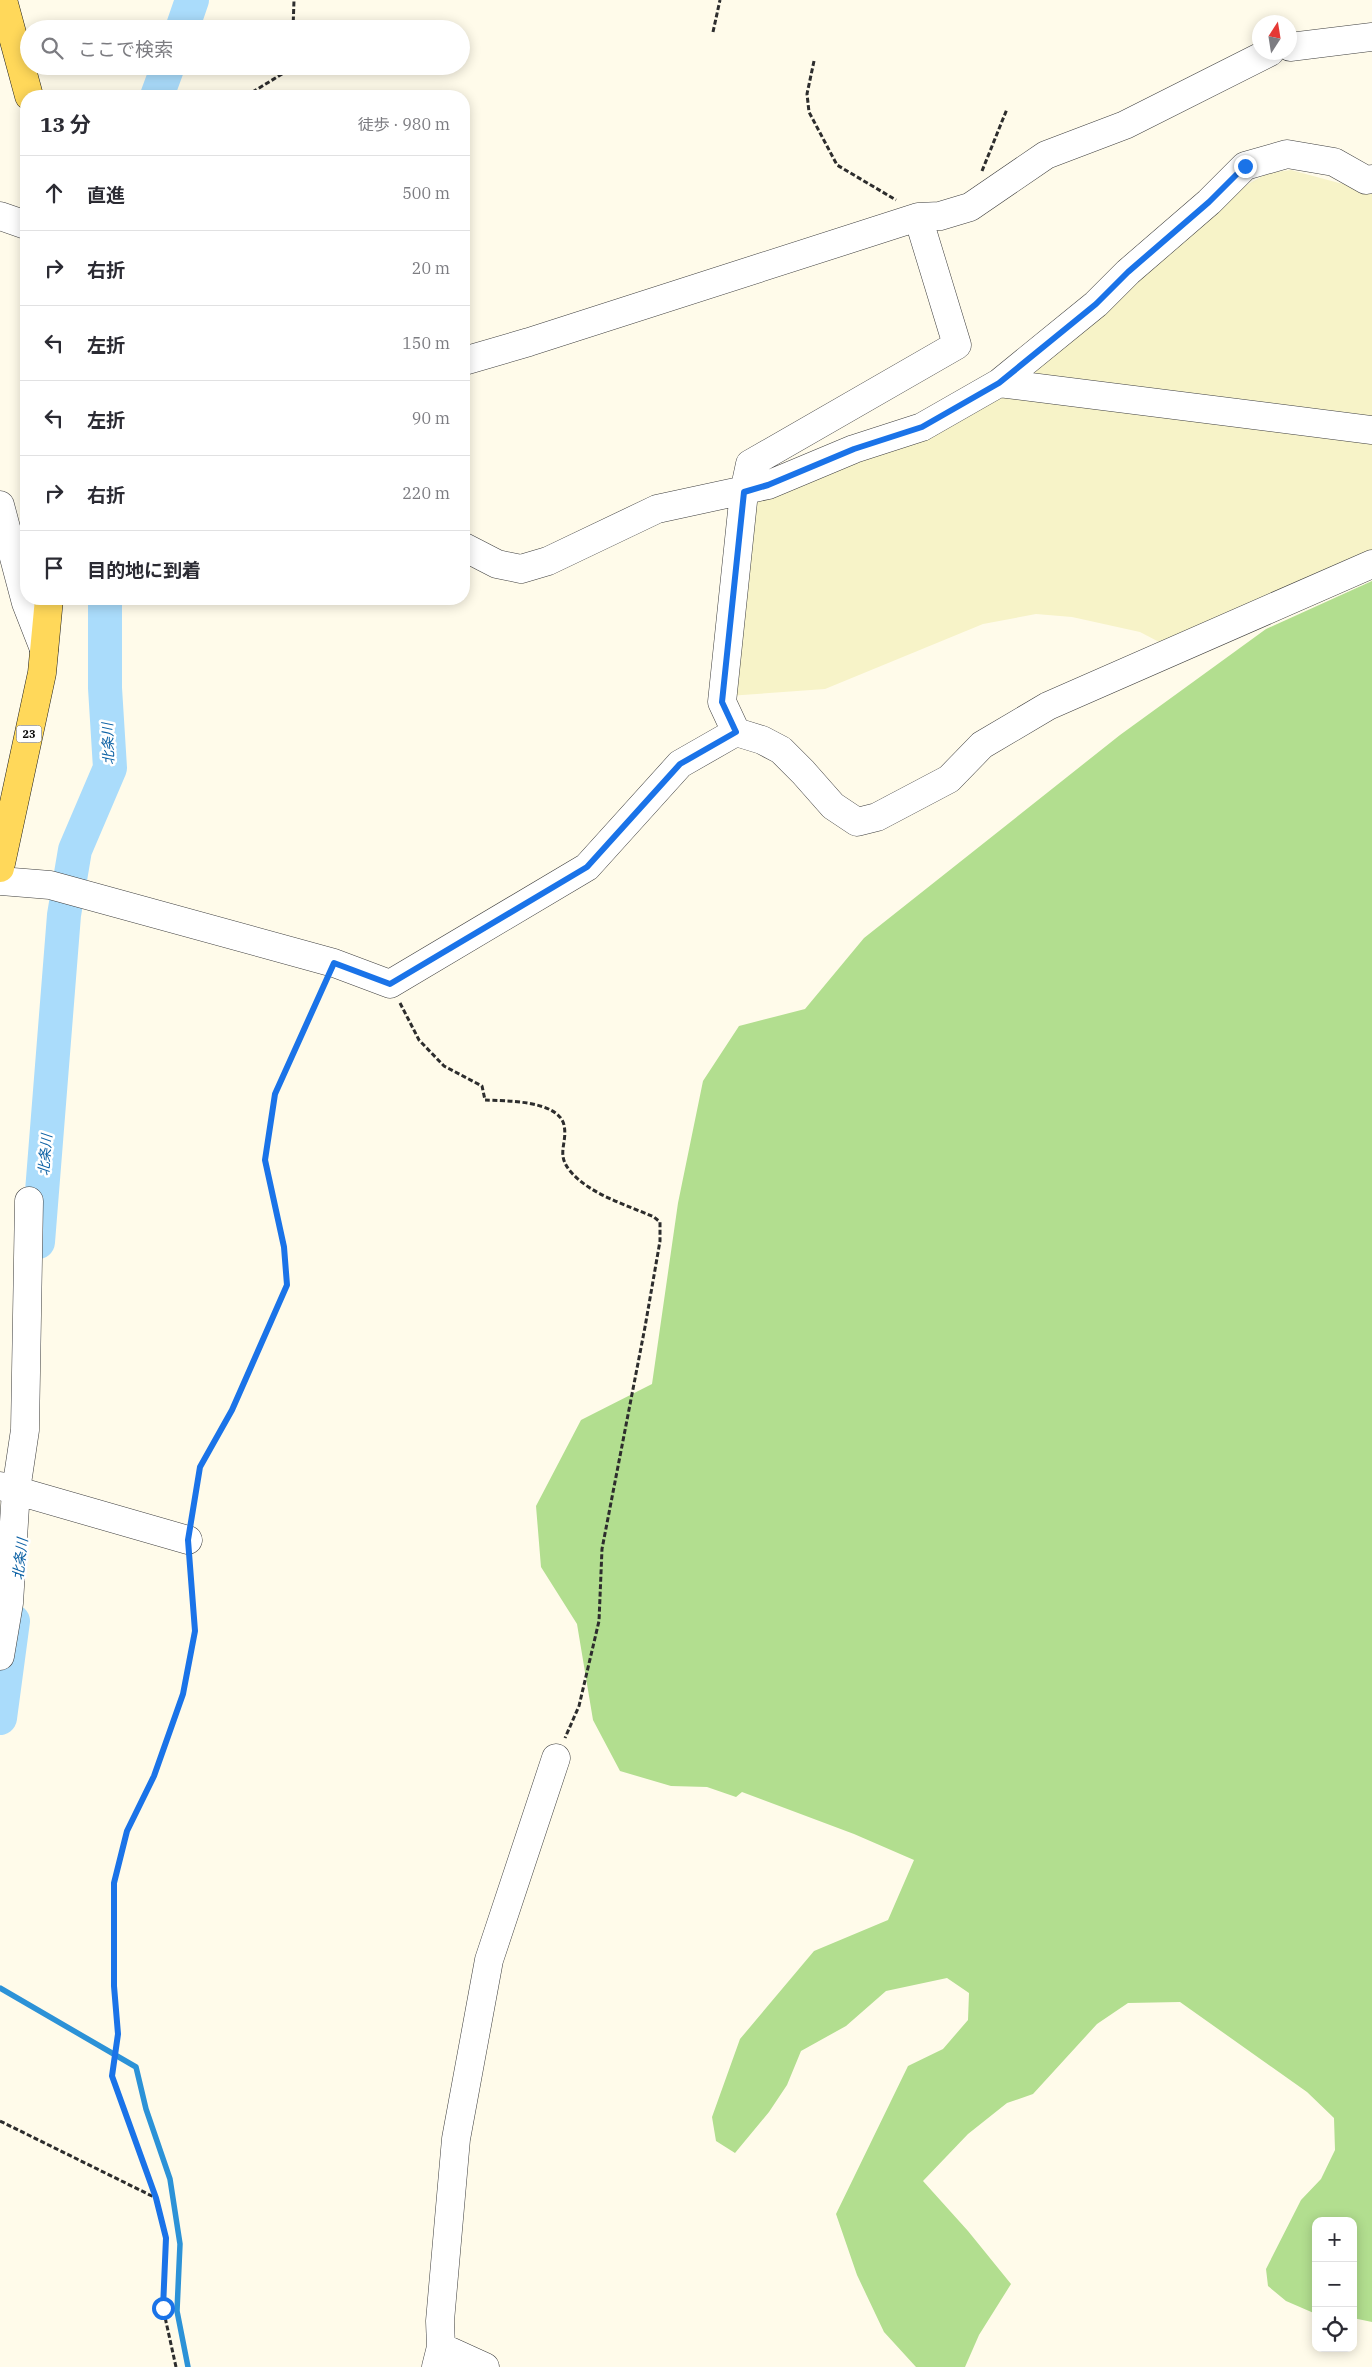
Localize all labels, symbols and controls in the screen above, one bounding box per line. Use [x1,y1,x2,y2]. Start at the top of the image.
north arrow [1252,15,1297,60]
search box [20,20,470,75]
icon: search [38,34,66,62]
text: ここで検索 [78,37,173,61]
text: 13 分 [40,110,91,138]
text: 徒歩 · 980 m [358,114,450,134]
route end [1234,155,1257,178]
icon: ahead [40,179,68,207]
text: 直進 [87,183,125,207]
text: 500 m [402,183,450,203]
icon: right [40,254,68,282]
text: 右折 [87,258,125,282]
text: 20 m [412,258,450,278]
icon: left [40,329,68,357]
text: 左折 [87,333,125,357]
text: 150 m [402,333,450,353]
icon: left [40,404,68,432]
text: 左折 [87,408,125,432]
text: 90 m [412,408,450,428]
icon: right [40,479,68,507]
text: 右折 [87,483,125,507]
text: 220 m [402,483,450,503]
icon: arrive [40,554,68,582]
text: 目的地に到着 [87,558,201,582]
water label: 北条川 [98,721,118,765]
road number: 23 [16,726,42,742]
water label: 北条川 [34,1131,56,1177]
water label: 北条川 [9,1535,32,1581]
map controls [1312,2217,1357,2352]
button: + [1312,2217,1357,2262]
button: − [1312,2262,1357,2307]
route start [152,2297,175,2320]
button: locate [1312,2307,1357,2352]

